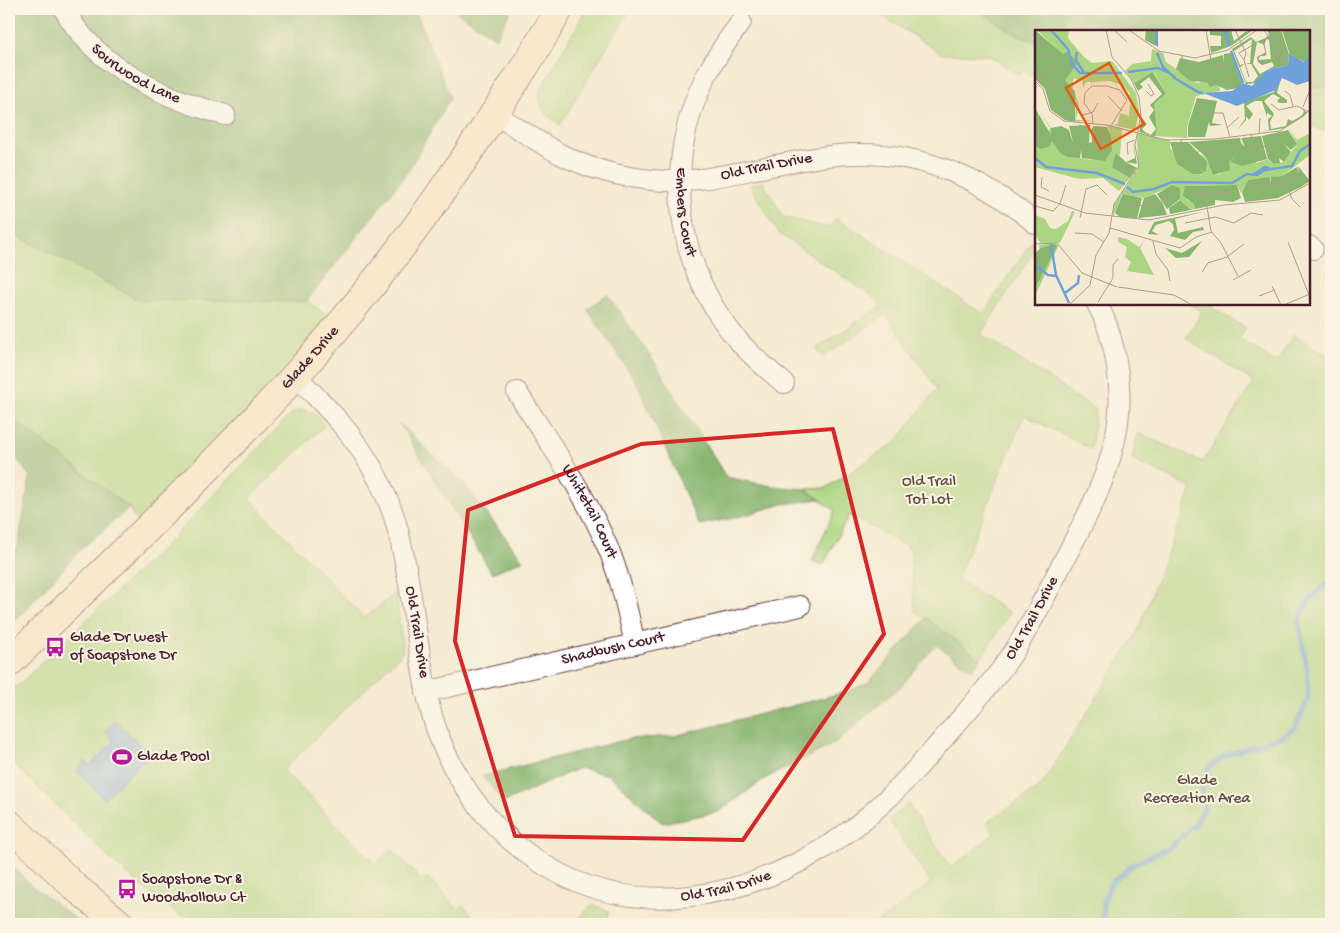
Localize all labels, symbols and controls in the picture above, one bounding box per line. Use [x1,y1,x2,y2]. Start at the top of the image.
inset map [1035,30,1310,305]
street label: Sourwood Lane [87,40,184,109]
street label: Old Trail Drive [719,149,814,185]
street label: Embers Court [671,167,701,261]
street label: Glade Drive [277,322,344,394]
street label: Whitetail Court [557,461,621,563]
park label: Old Trail Tot Lot [902,473,956,510]
street label: Old Trail Drive [1001,573,1064,664]
street label: Old Trail Drive [400,585,433,680]
street label: Shadbush Court [560,628,668,670]
place label: Glade Dr west of Soapstone Dr [70,629,177,666]
bus stop icon: Glade Dr west of Soapstone Dr [44,636,66,658]
sports icon: Glade Pool [111,746,133,768]
place label: Glade Pool [137,748,210,767]
park label: Glade Recreation Area [1144,772,1252,809]
street label: Old Trail Drive [680,866,775,906]
place label: Soapstone Dr & Woodhollow Ct [142,871,247,908]
bus stop icon: Soapstone Dr & Woodhollow Ct [116,878,138,900]

